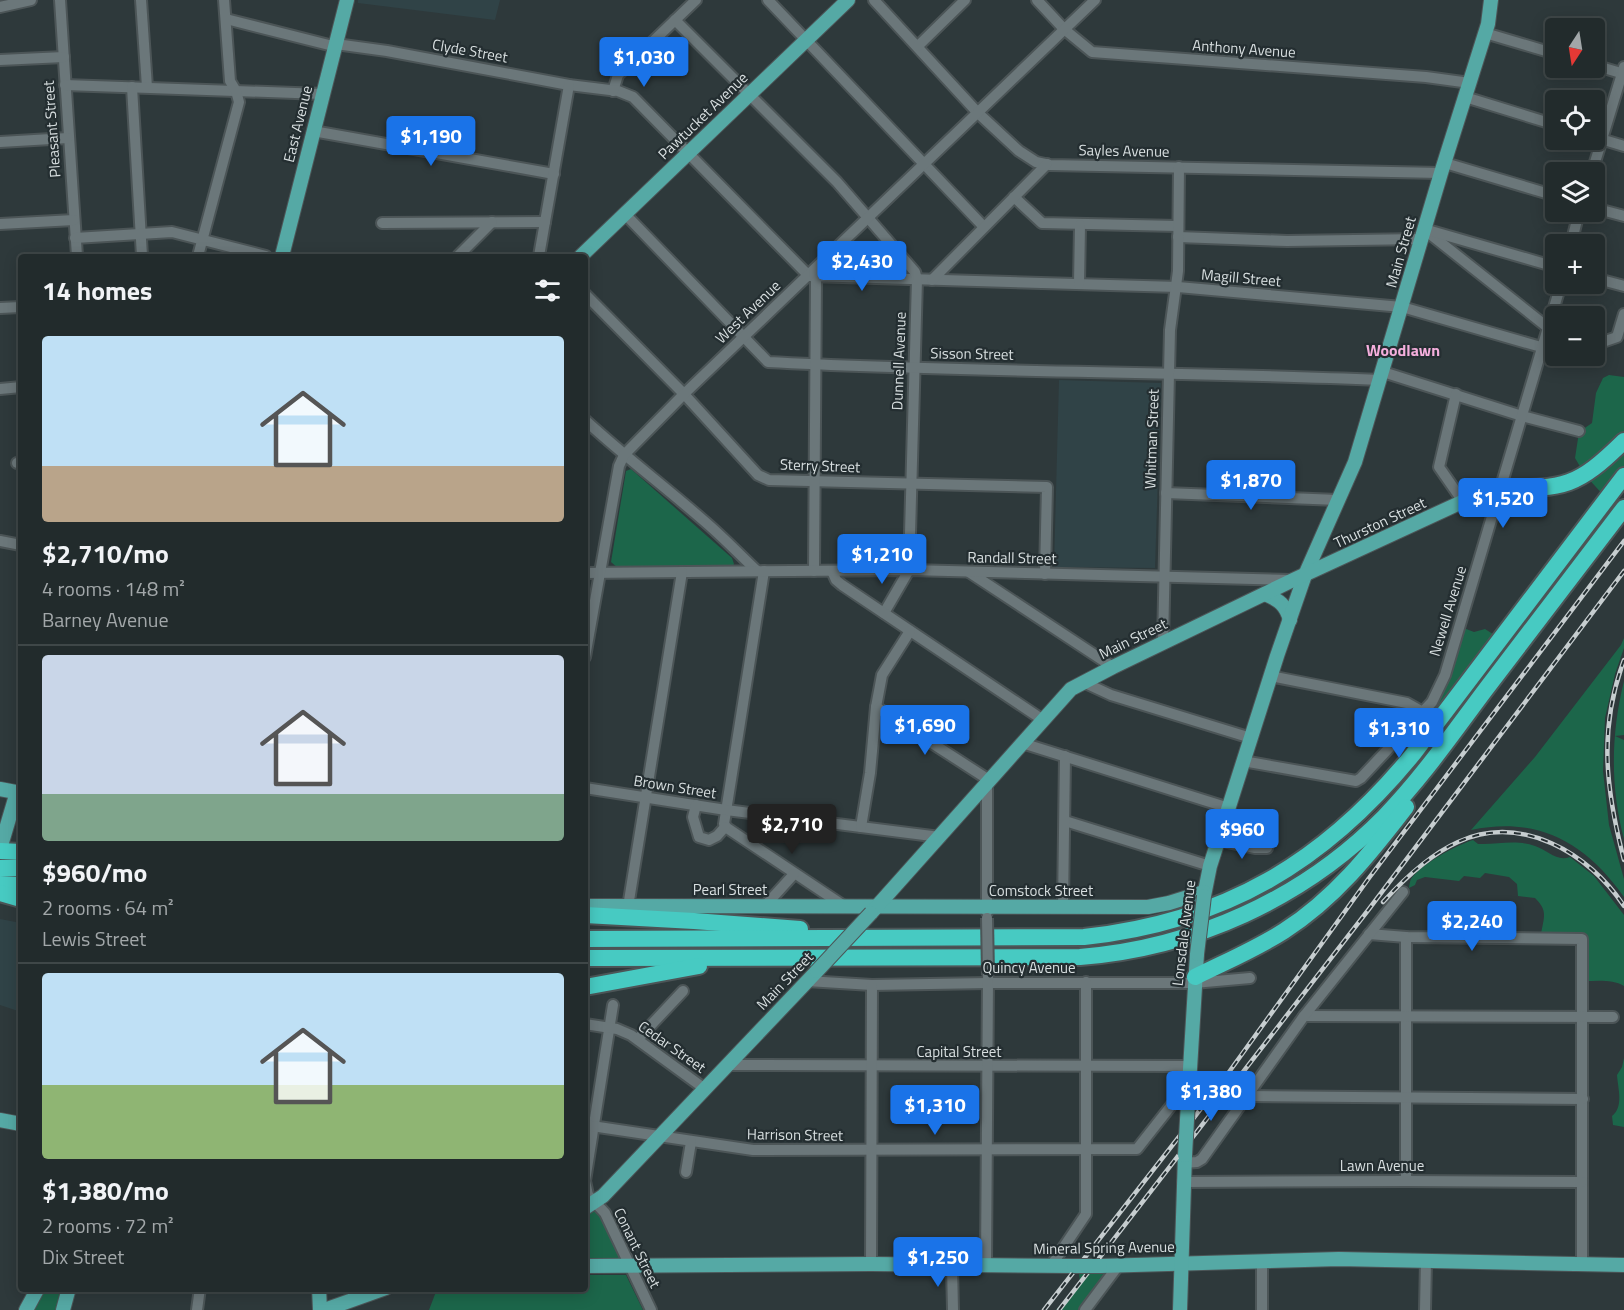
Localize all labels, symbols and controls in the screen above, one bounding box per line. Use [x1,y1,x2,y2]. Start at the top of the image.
north arrow [1545,18,1605,78]
map controls [1545,18,1605,366]
street label: Clyde Street [431,33,510,69]
street label: Anthony Avenue [1192,33,1297,64]
pin: $1,030 [595,37,693,88]
text: $1,030 [613,41,675,72]
street label: Pawtucket Avenue [652,67,753,165]
street label: Pleasant Street [37,79,66,178]
street label: East Avenue [277,83,318,165]
button: locate [1545,90,1605,150]
pin: $1,190 [382,116,480,167]
text: $1,190 [400,120,462,151]
street label: Sayles Avenue [1078,138,1170,163]
button: layers [1545,162,1605,222]
street label: Main Street [1379,213,1422,290]
button: + [1545,234,1605,294]
pin: $2,430 [813,241,911,292]
text: $2,430 [831,245,893,276]
street label: Magill Street [1200,263,1283,293]
text: 14 homes [42,271,152,310]
icon: filters [531,274,564,307]
street label: West Avenue [710,275,786,349]
button: − [1545,306,1605,366]
street label: Dunnell Avenue [885,311,912,411]
district label: Woodlawn [1366,338,1440,362]
street label: Sisson Street [930,341,1015,366]
icon: home [249,375,357,483]
street label: Whitman Street [1138,388,1165,489]
street label: Sterry Street [779,453,861,478]
pin: $1,870 [1202,460,1300,511]
text: $1,870 [1220,464,1282,495]
pin: $1,520 [1454,478,1552,529]
text: $1,520 [1472,482,1534,513]
street label: Thurston Street [1330,491,1430,554]
text: $2,710/mo [42,534,169,573]
pin: $1,210 [833,534,931,585]
text: $1,210 [851,538,913,569]
street label: Randall Street [967,545,1058,570]
street label: Newell Avenue [1423,563,1472,659]
text: 4 rooms · 148 m² [42,573,185,604]
text: Barney Avenue [42,604,169,635]
street label: Main Street [1095,612,1171,665]
icon: home [249,694,357,802]
pin: $1,690 [876,705,974,756]
pin: $1,310 [1350,708,1448,759]
text: $1,690 [894,709,956,740]
text: $1,310 [1368,712,1430,743]
street label: Brown Street [632,769,719,805]
pin: $2,710 [743,804,841,855]
text: $2,710 [761,808,823,839]
pin: $960 [1206,809,1278,860]
text: $960 [1220,813,1264,844]
text: $960/mo [42,853,147,892]
street label: Pearl Street [693,878,768,901]
street label: Comstock Street [989,879,1094,902]
street label: Lonsdale Avenue [1166,879,1201,987]
text: 2 rooms · 64 m² [42,892,174,923]
pin: $2,240 [1423,901,1521,952]
text: $2,240 [1441,905,1503,936]
text: Lewis Street [42,923,146,954]
street label: Main Street [751,946,819,1015]
street label: Quincy Avenue [982,956,1076,979]
icon: home [249,1012,357,1120]
street label: Cedar Street [634,1015,712,1079]
street label: Capital Street [916,1040,1002,1063]
pin: $1,380 [1162,1071,1260,1122]
text: $1,380 [1180,1075,1242,1106]
pin: $1,310 [886,1085,984,1136]
text: $1,310 [904,1089,966,1120]
street label: Harrison Street [747,1122,844,1147]
street label: Lawn Avenue [1340,1154,1424,1177]
text: $1,380/mo [42,1171,169,1210]
street label: Conant Street [608,1204,667,1292]
text: 2 rooms · 72 m² [42,1210,174,1241]
street label: Mineral Spring Avenue [1033,1235,1175,1260]
pin: $1,250 [889,1237,987,1288]
text: Dix Street [42,1241,124,1272]
text: $1,250 [907,1241,969,1272]

